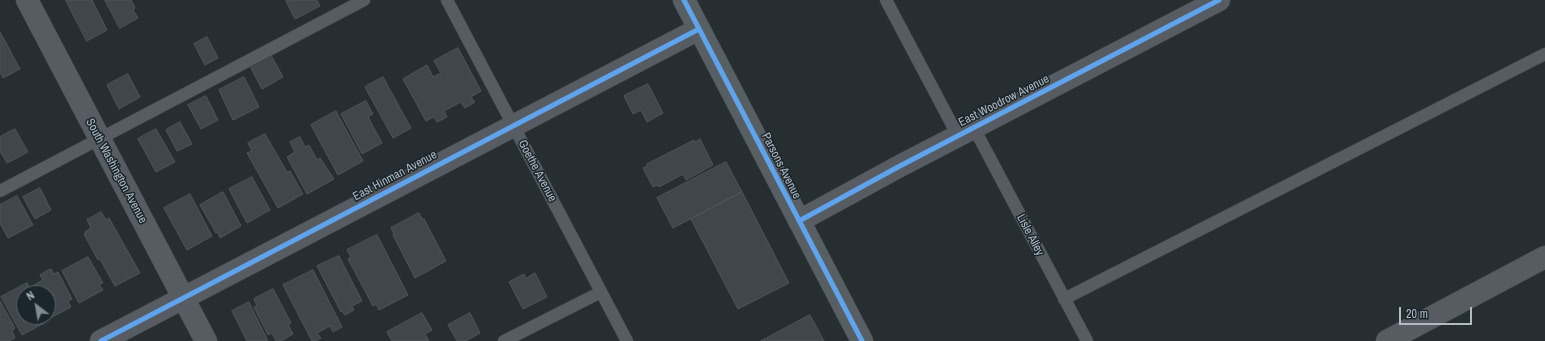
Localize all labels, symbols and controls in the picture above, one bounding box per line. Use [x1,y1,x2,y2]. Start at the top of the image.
street label: East Woodrow Avenue [956,72,1052,130]
street label: South Washington Avenue [82,116,150,226]
street label: Parsons Avenue [758,131,804,201]
street label: Goethe Avenue [515,138,559,204]
street label: East Hinman Avenue [351,148,439,204]
street label: Lisle Alley [1013,212,1047,258]
north arrow [16,285,56,325]
text: N [24,288,37,303]
scale bar [1401,299,1474,325]
text: 20 m [1406,306,1428,322]

